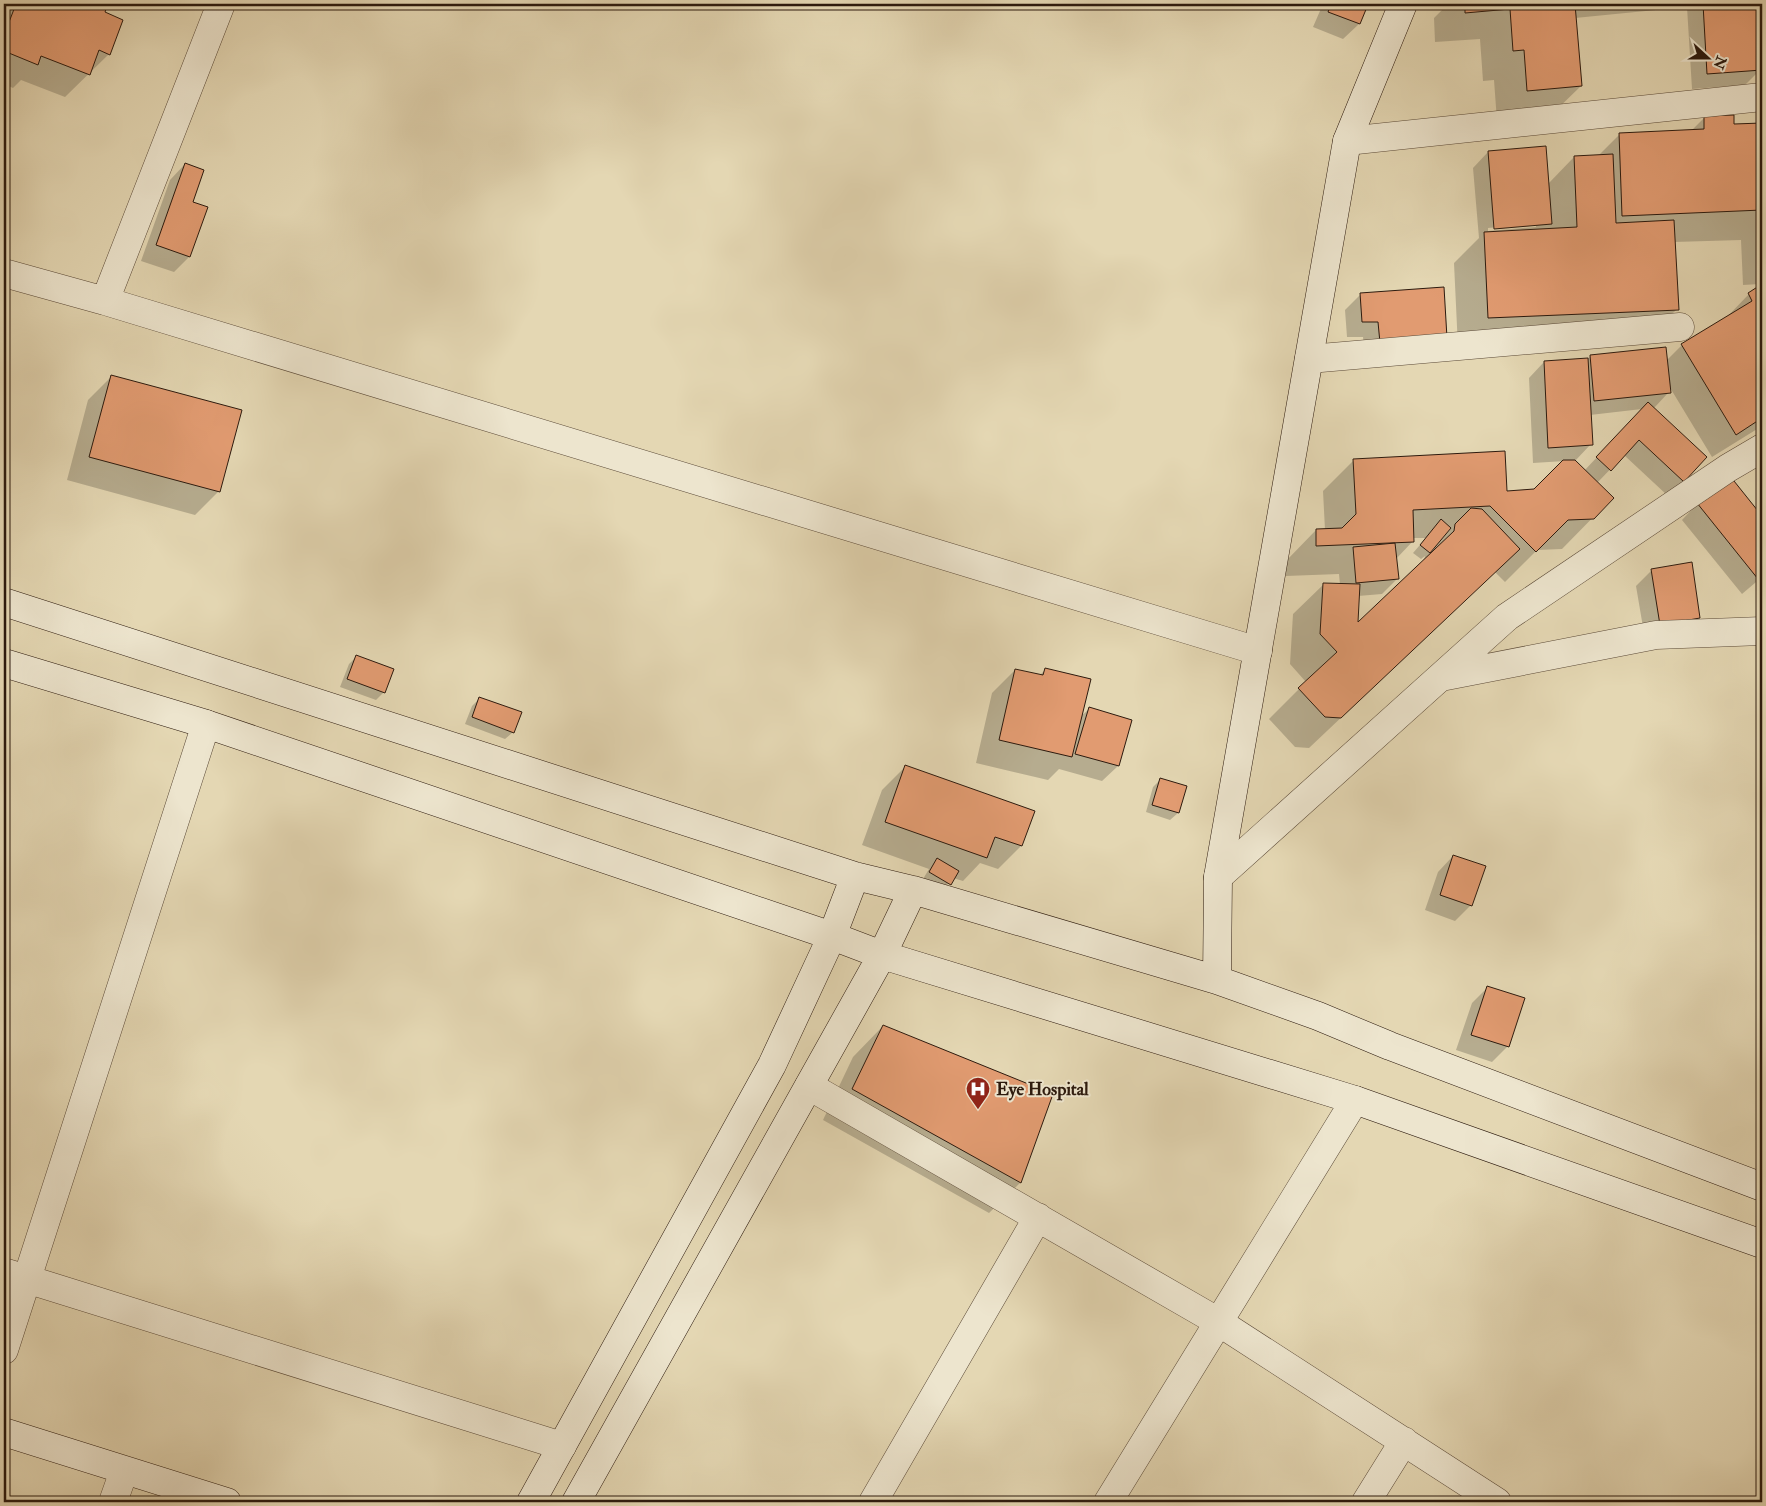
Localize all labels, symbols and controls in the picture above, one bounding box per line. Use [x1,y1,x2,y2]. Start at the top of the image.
north arrow [1684,32,1734,82]
text: N [1709,53,1730,72]
hospital icon: Eye Hospital [965,1076,991,1110]
place label: Eye Hospital [996,1078,1089,1101]

